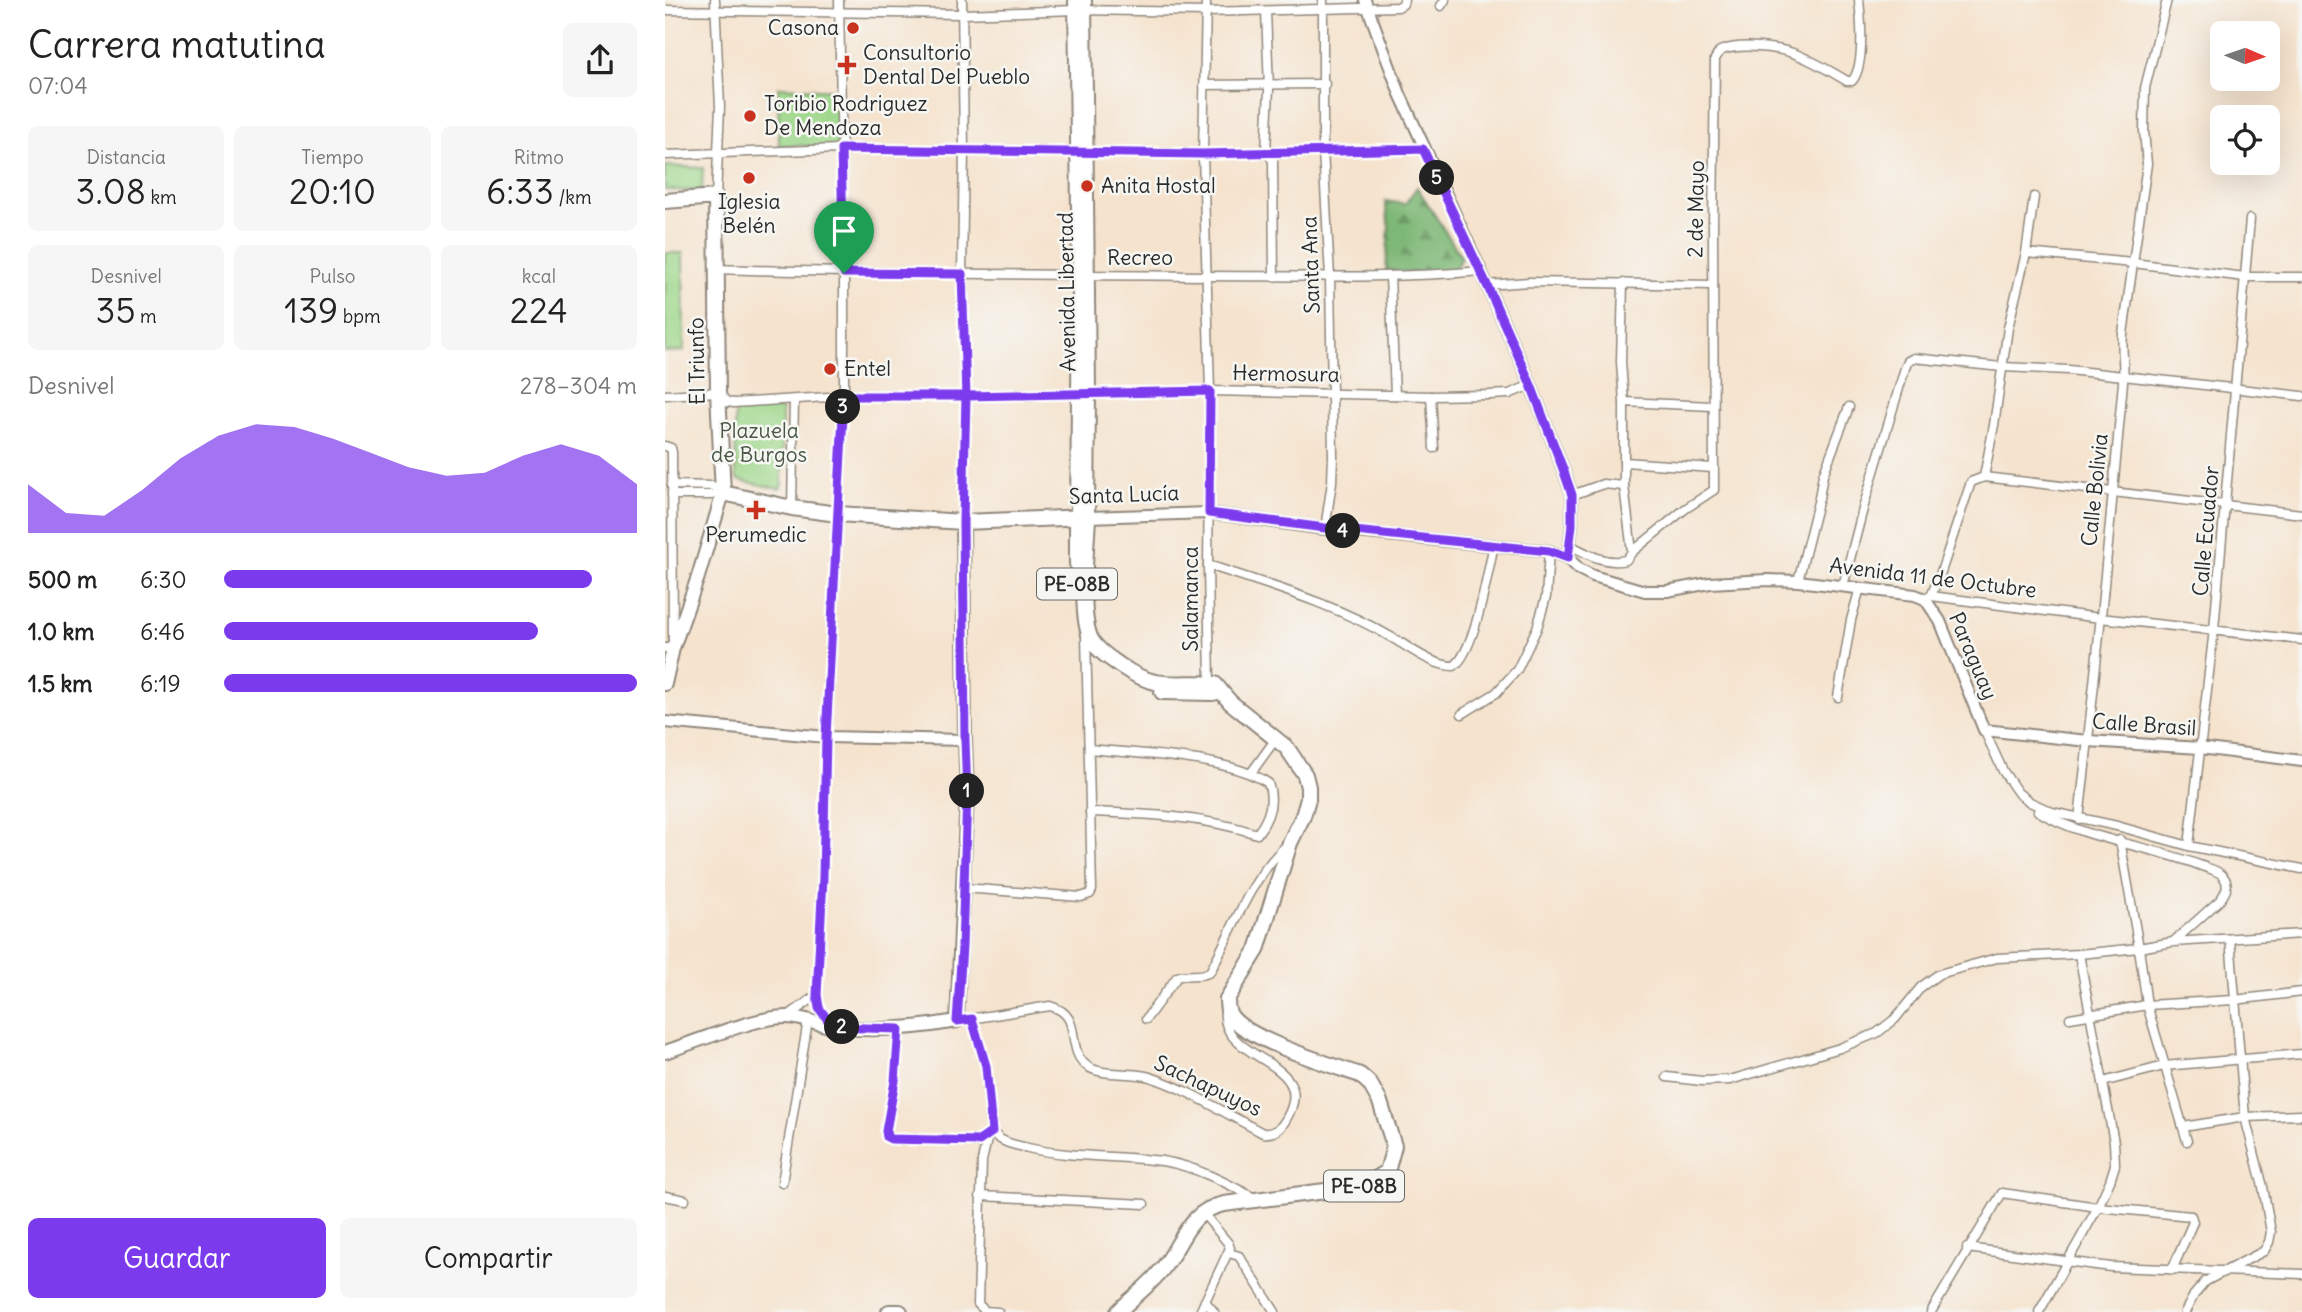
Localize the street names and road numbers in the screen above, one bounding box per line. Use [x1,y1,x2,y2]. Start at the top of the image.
street label: 2 de Mayo [1681,160,1710,258]
street label: Avenida Libertad [1052,212,1081,372]
street label: Santa Ana [1295,216,1326,314]
street label: Recreo [1107,244,1173,271]
street label: El Triunfo [682,317,711,405]
street label: Hermosura [1232,359,1340,388]
street label: Calle Bolivia [2075,432,2114,548]
street label: Calle Ecuador [2186,464,2225,597]
street label: Santa Lucía [1068,479,1180,510]
street label: Salamanca [1177,546,1204,652]
street label: Avenida 11 de Octubre [1828,551,2038,604]
road number: PE-08B [1037,568,1117,600]
street label: Paraguay [1943,608,2004,703]
street label: Calle Brasil [2091,707,2197,742]
street label: Sachapuyos [1150,1049,1266,1122]
road number: PE-08B [1324,1170,1404,1202]

